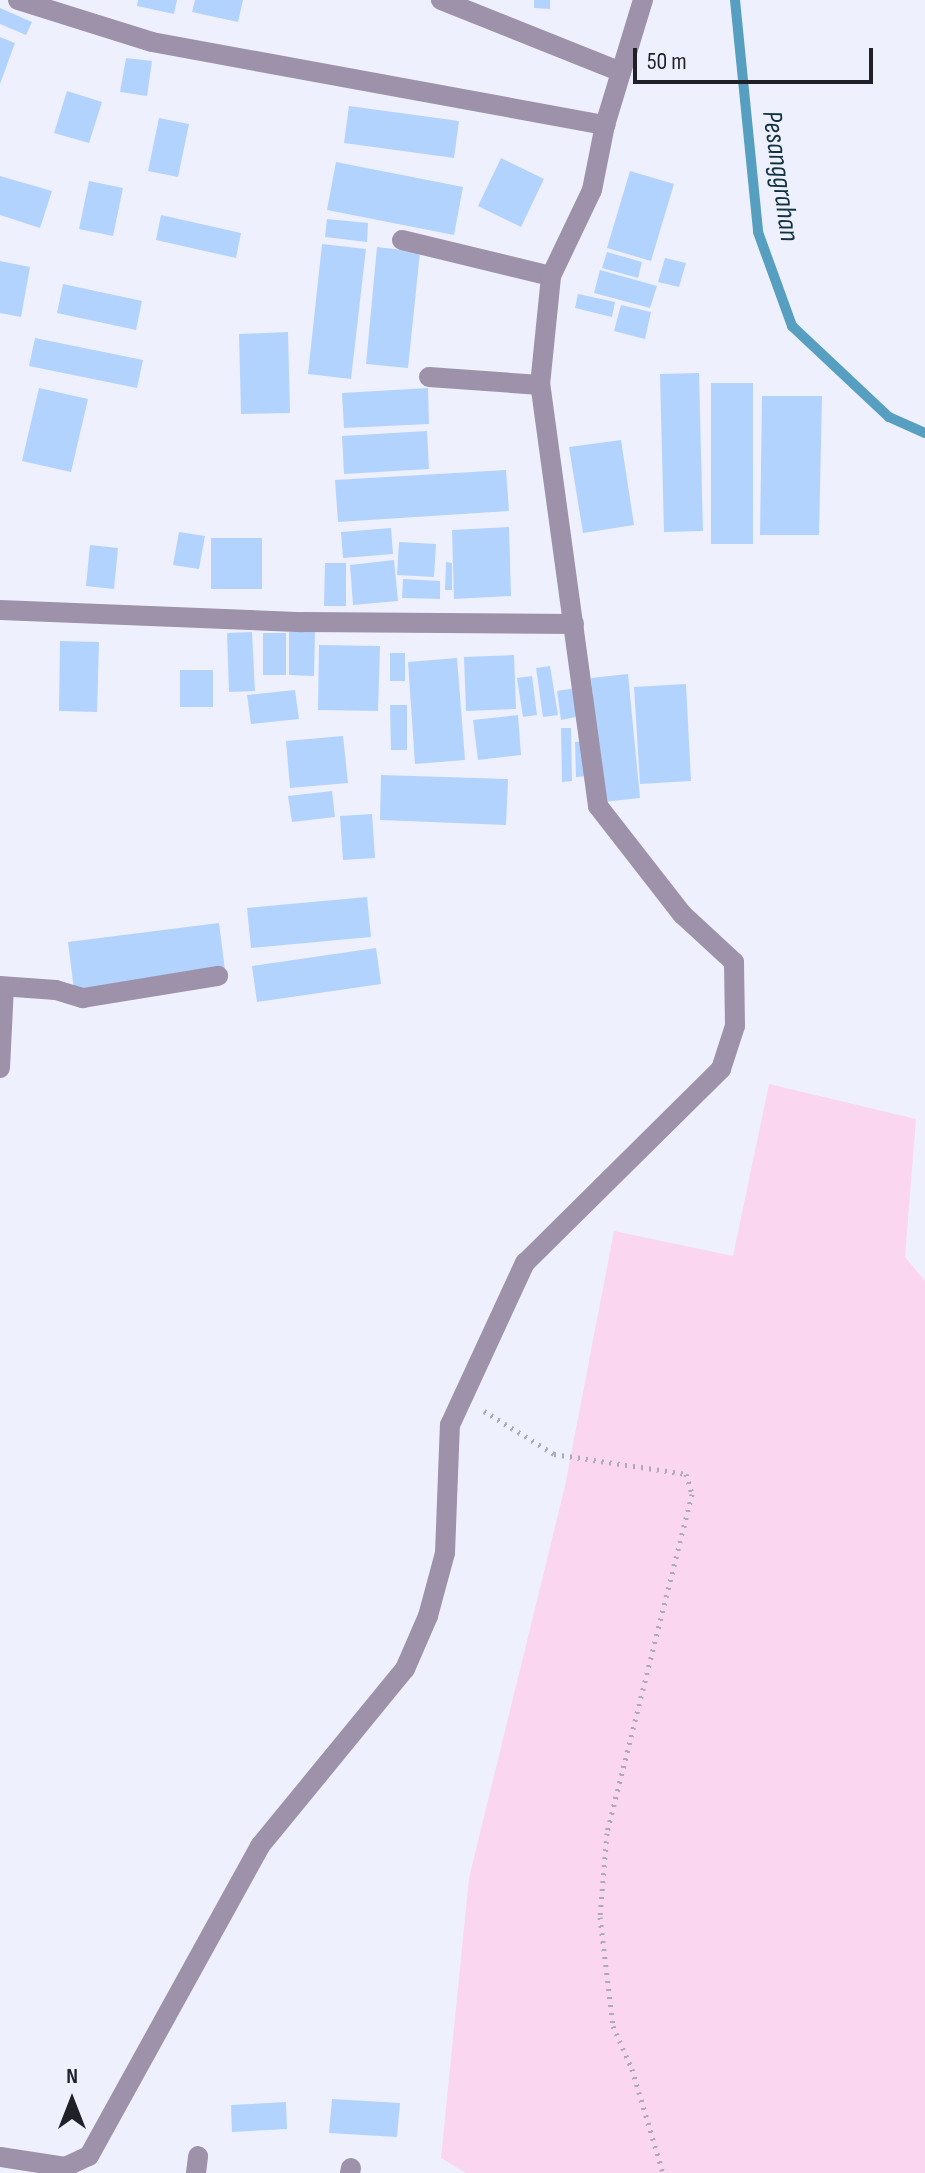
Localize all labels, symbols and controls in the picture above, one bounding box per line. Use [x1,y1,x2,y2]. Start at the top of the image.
scale bar [637,32,877,82]
text: 50 m [647,47,687,76]
water label: Pesanggrahan [754,108,806,244]
north arrow [32,2061,112,2141]
text: N [66,2063,78,2090]

